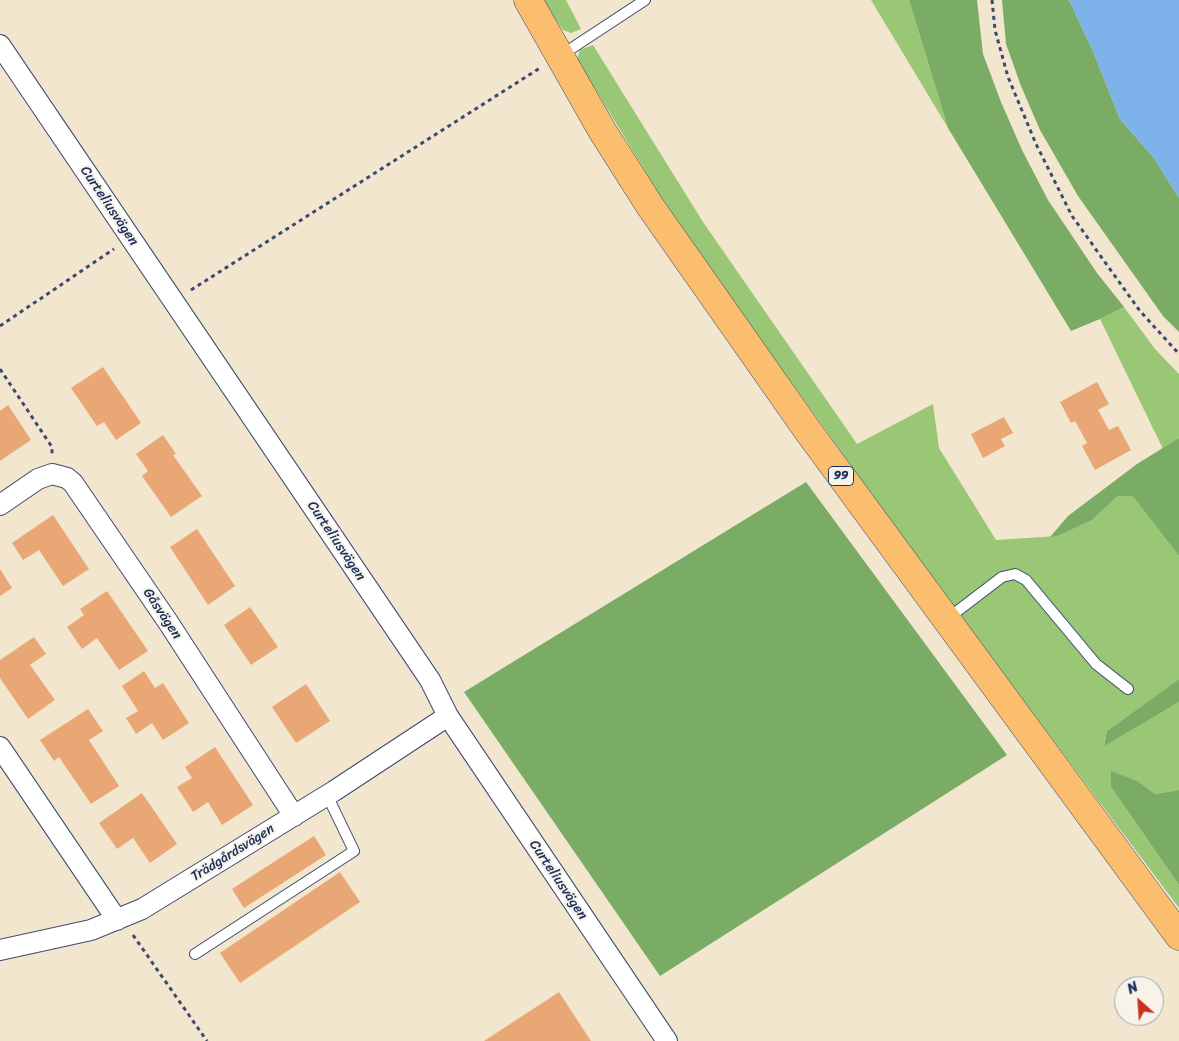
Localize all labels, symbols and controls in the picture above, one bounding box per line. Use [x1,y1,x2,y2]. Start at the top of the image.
street label: Curteliusvägen [76,163,142,249]
road number: 99 [828,466,854,486]
street label: Curteliusvägen [303,498,369,584]
street label: Gåsvägen [139,585,185,643]
street label: Trädgårdsvägen [188,821,278,885]
street label: Curteliusvägen [525,837,591,923]
text: N [1123,975,1142,1001]
north arrow [1114,976,1164,1026]

